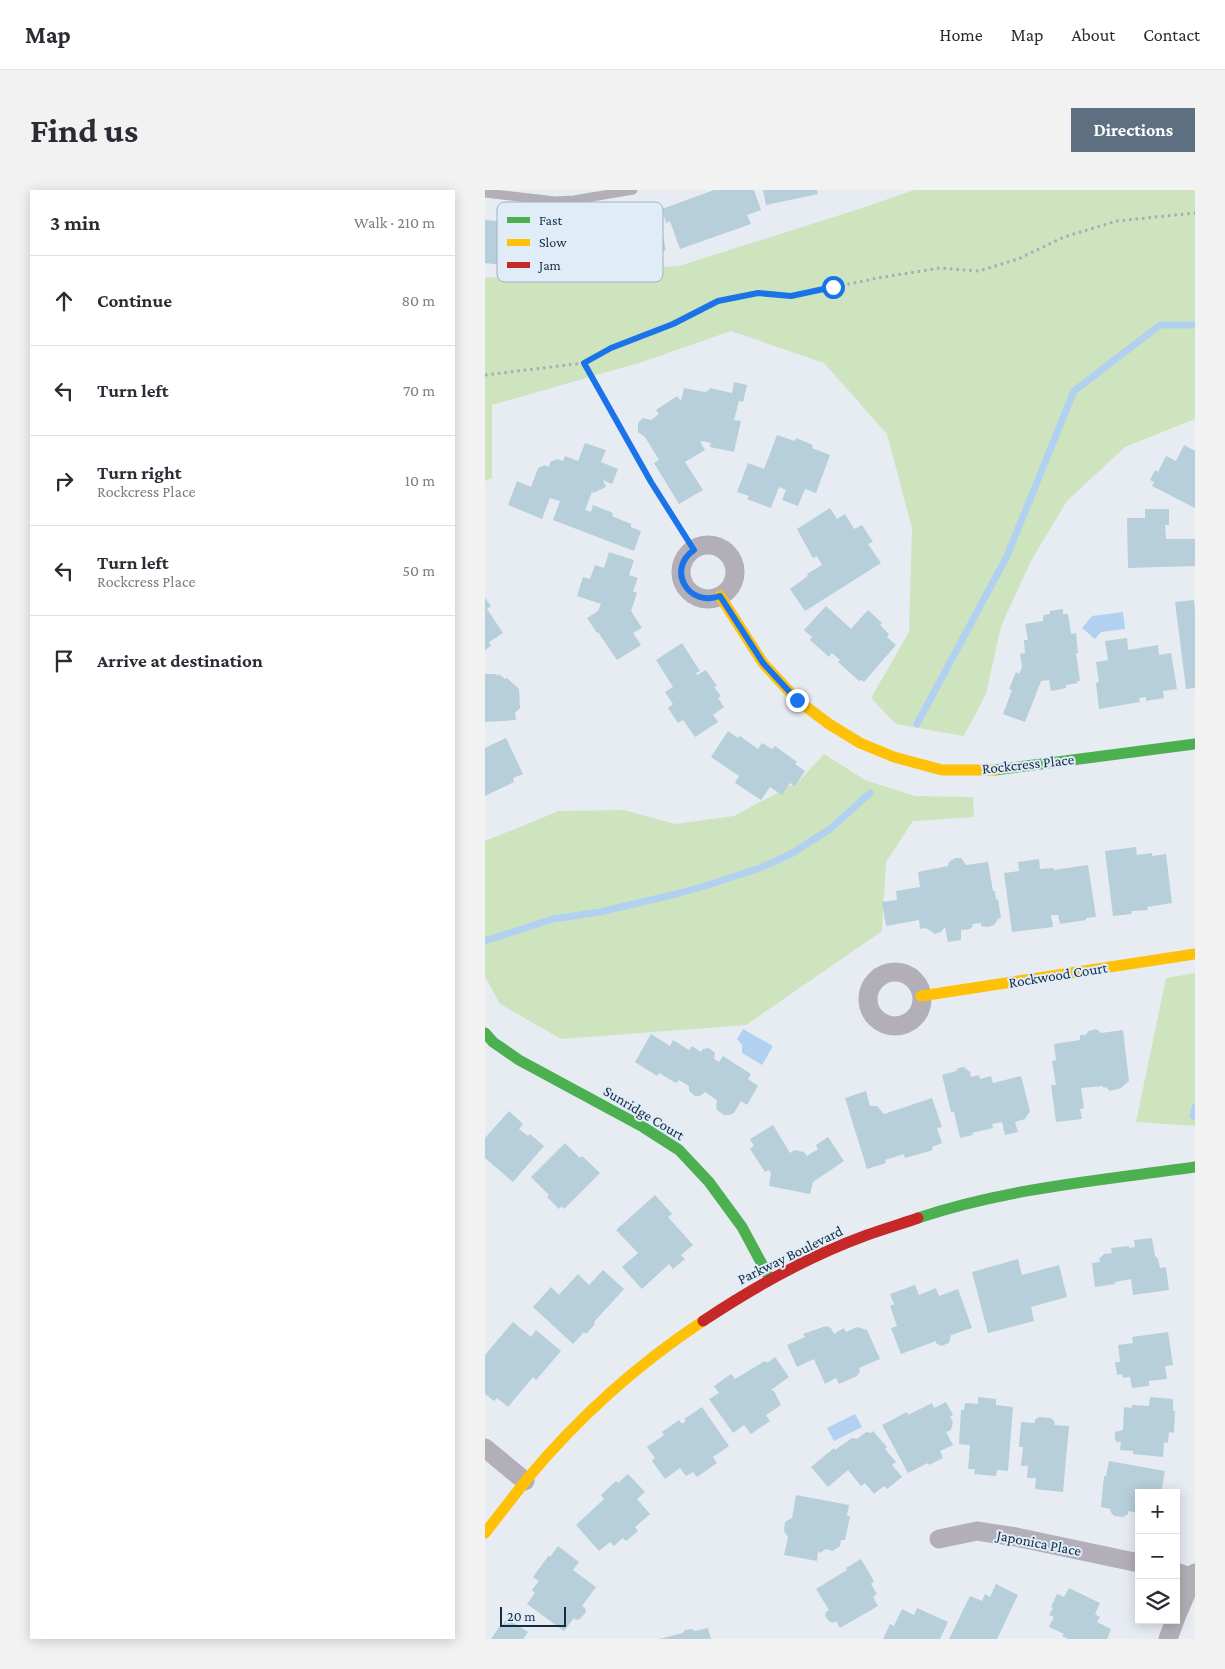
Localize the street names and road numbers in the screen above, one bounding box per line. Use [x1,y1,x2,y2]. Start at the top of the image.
street label: Rockcress Place [981,751,1075,777]
street label: Rockwood Court [1008,959,1109,991]
street label: Sunridge Court [600,1083,688,1145]
street label: Parkway Boulevard [735,1223,846,1288]
street label: Japonica Place [993,1527,1083,1560]

